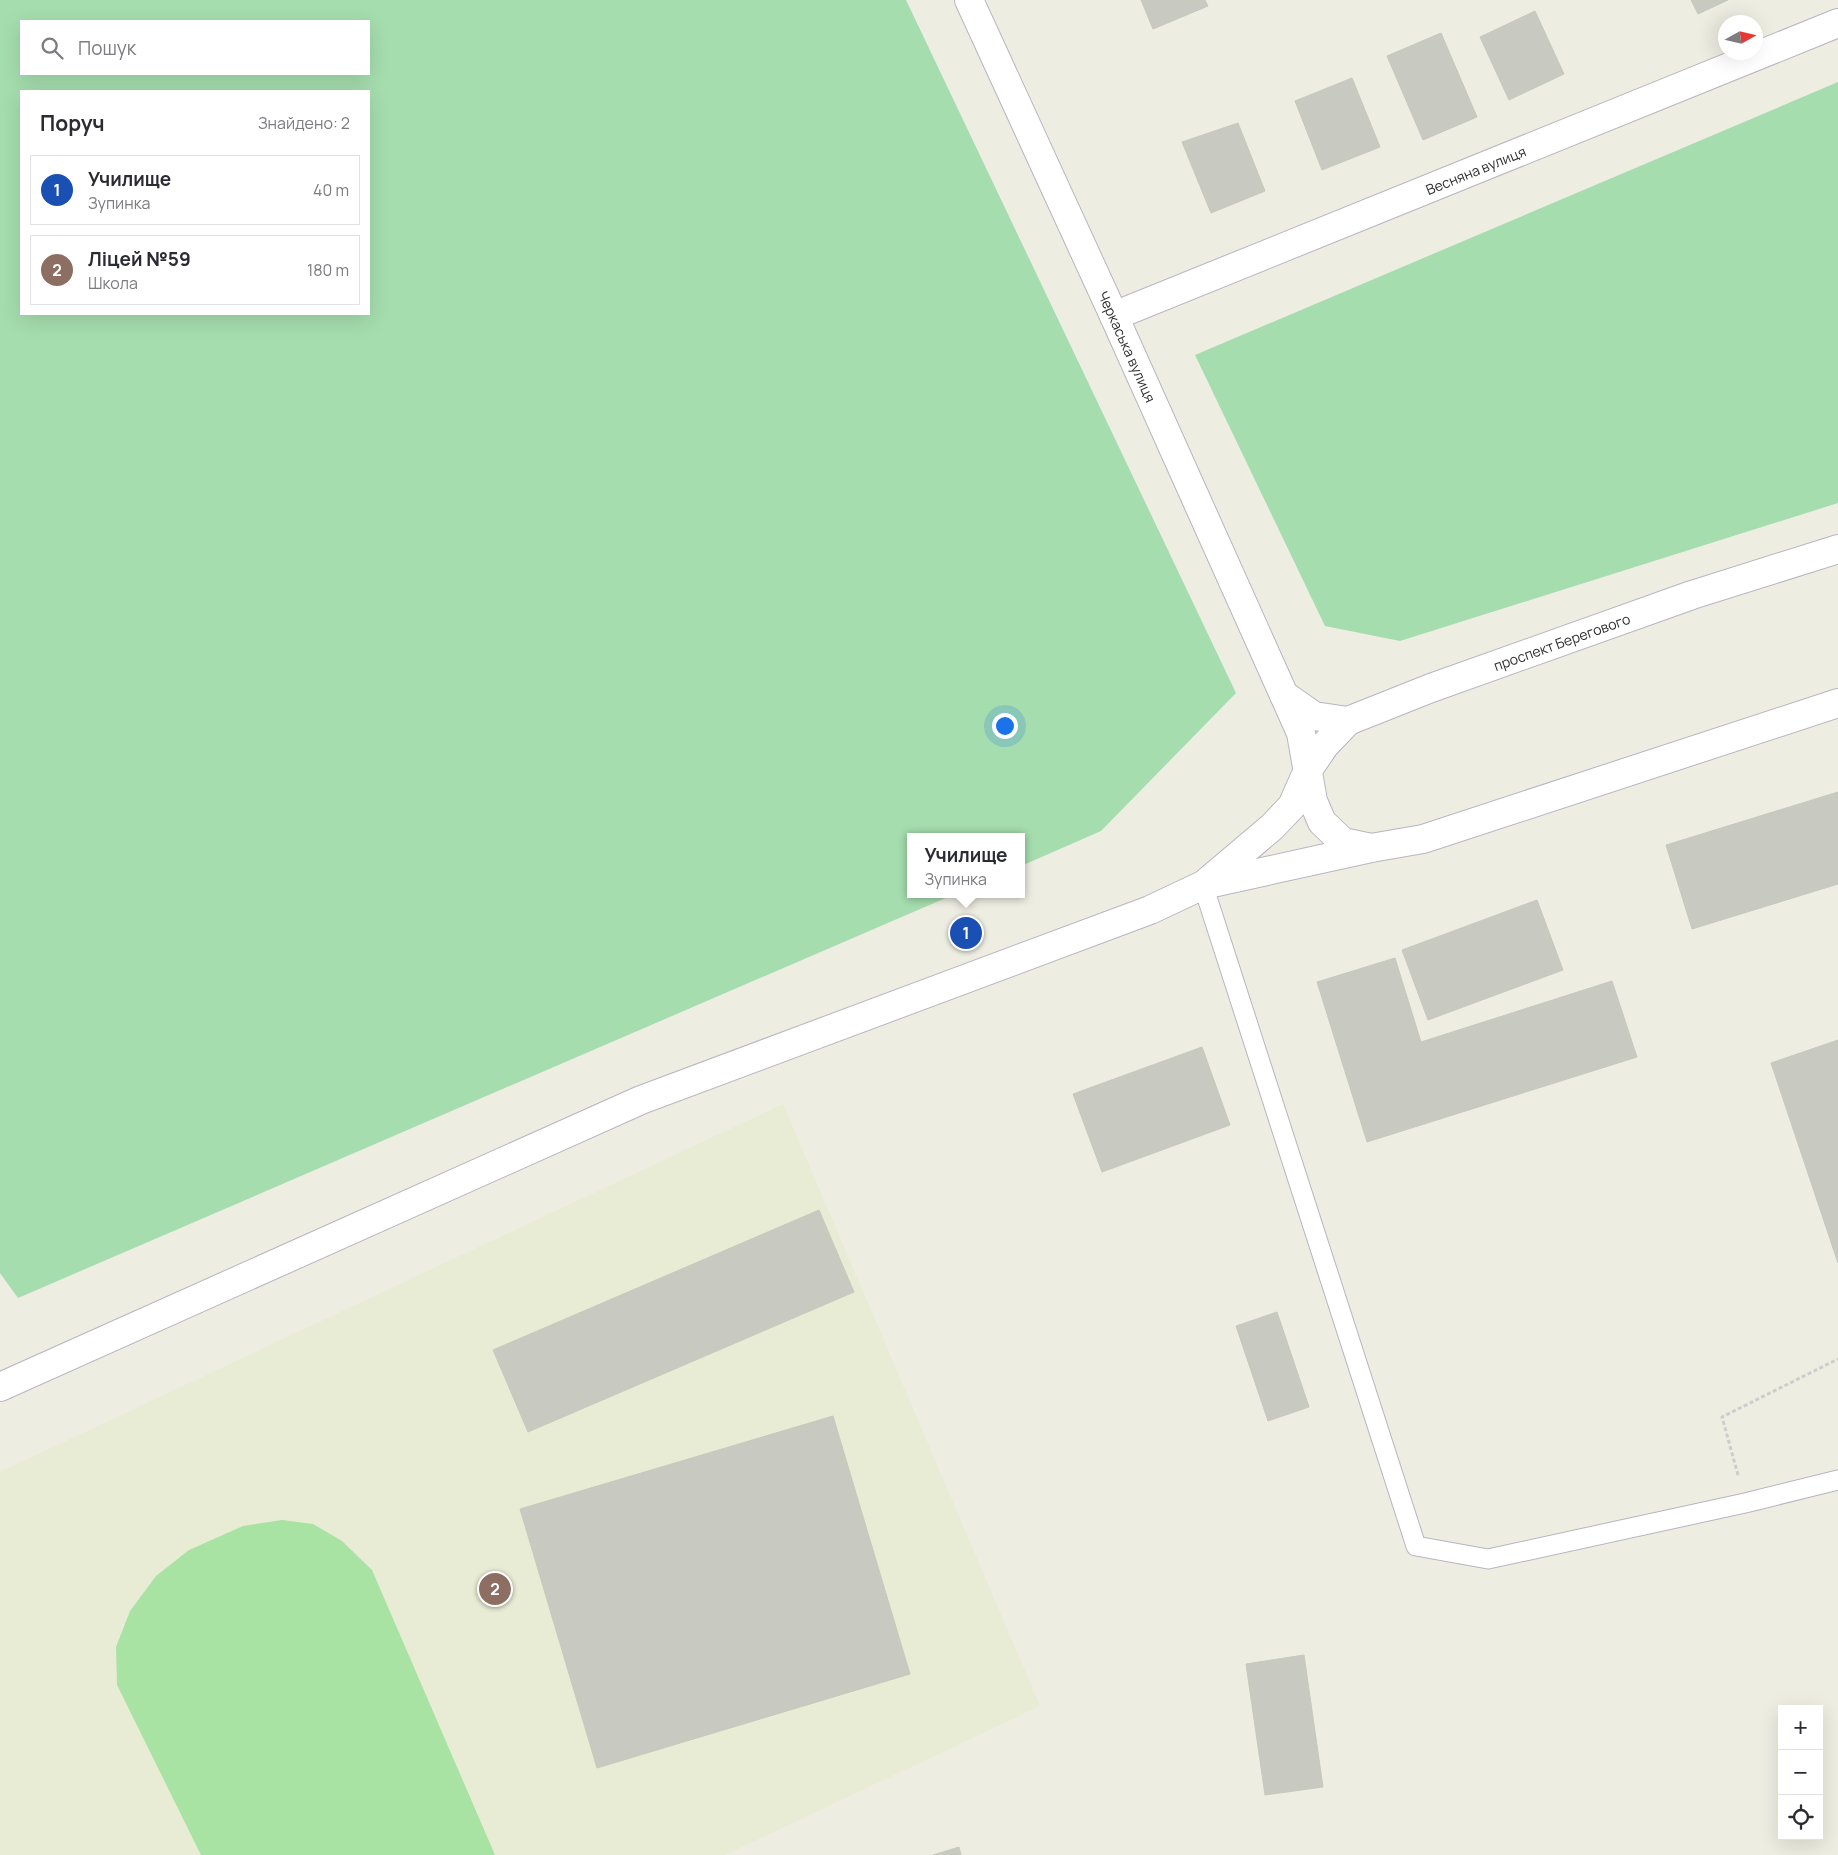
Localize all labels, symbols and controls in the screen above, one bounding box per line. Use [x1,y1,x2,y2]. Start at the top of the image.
north arrow [1718,15,1763,60]
search box [20,20,370,75]
icon: search [38,34,66,62]
text: Пошук [78,35,136,61]
text: Поруч [40,109,105,137]
text: Знайдено: 2 [258,112,350,134]
street label: Весняна вулиця [1423,141,1528,198]
text: Училище [88,166,171,192]
text: 1 [53,179,61,201]
text: 40 m [313,179,349,201]
text: Зупинка [88,192,150,214]
text: Ліцей №59 [88,246,191,272]
text: 2 [52,259,62,281]
text: 180 m [307,259,349,281]
text: Школа [88,272,138,294]
street label: Черкаська вулиця [1094,288,1161,405]
street label: проспект Берегового [1491,608,1632,674]
your location [992,713,1018,739]
popup [907,833,1025,898]
text: Училище [924,842,1008,868]
text: Зупинка [924,868,987,890]
pin: 1 [950,914,982,952]
pin: 2 [479,1570,511,1608]
map controls [1778,1705,1823,1840]
button: + [1778,1705,1823,1750]
button: − [1778,1750,1823,1795]
button: locate [1778,1795,1823,1840]

